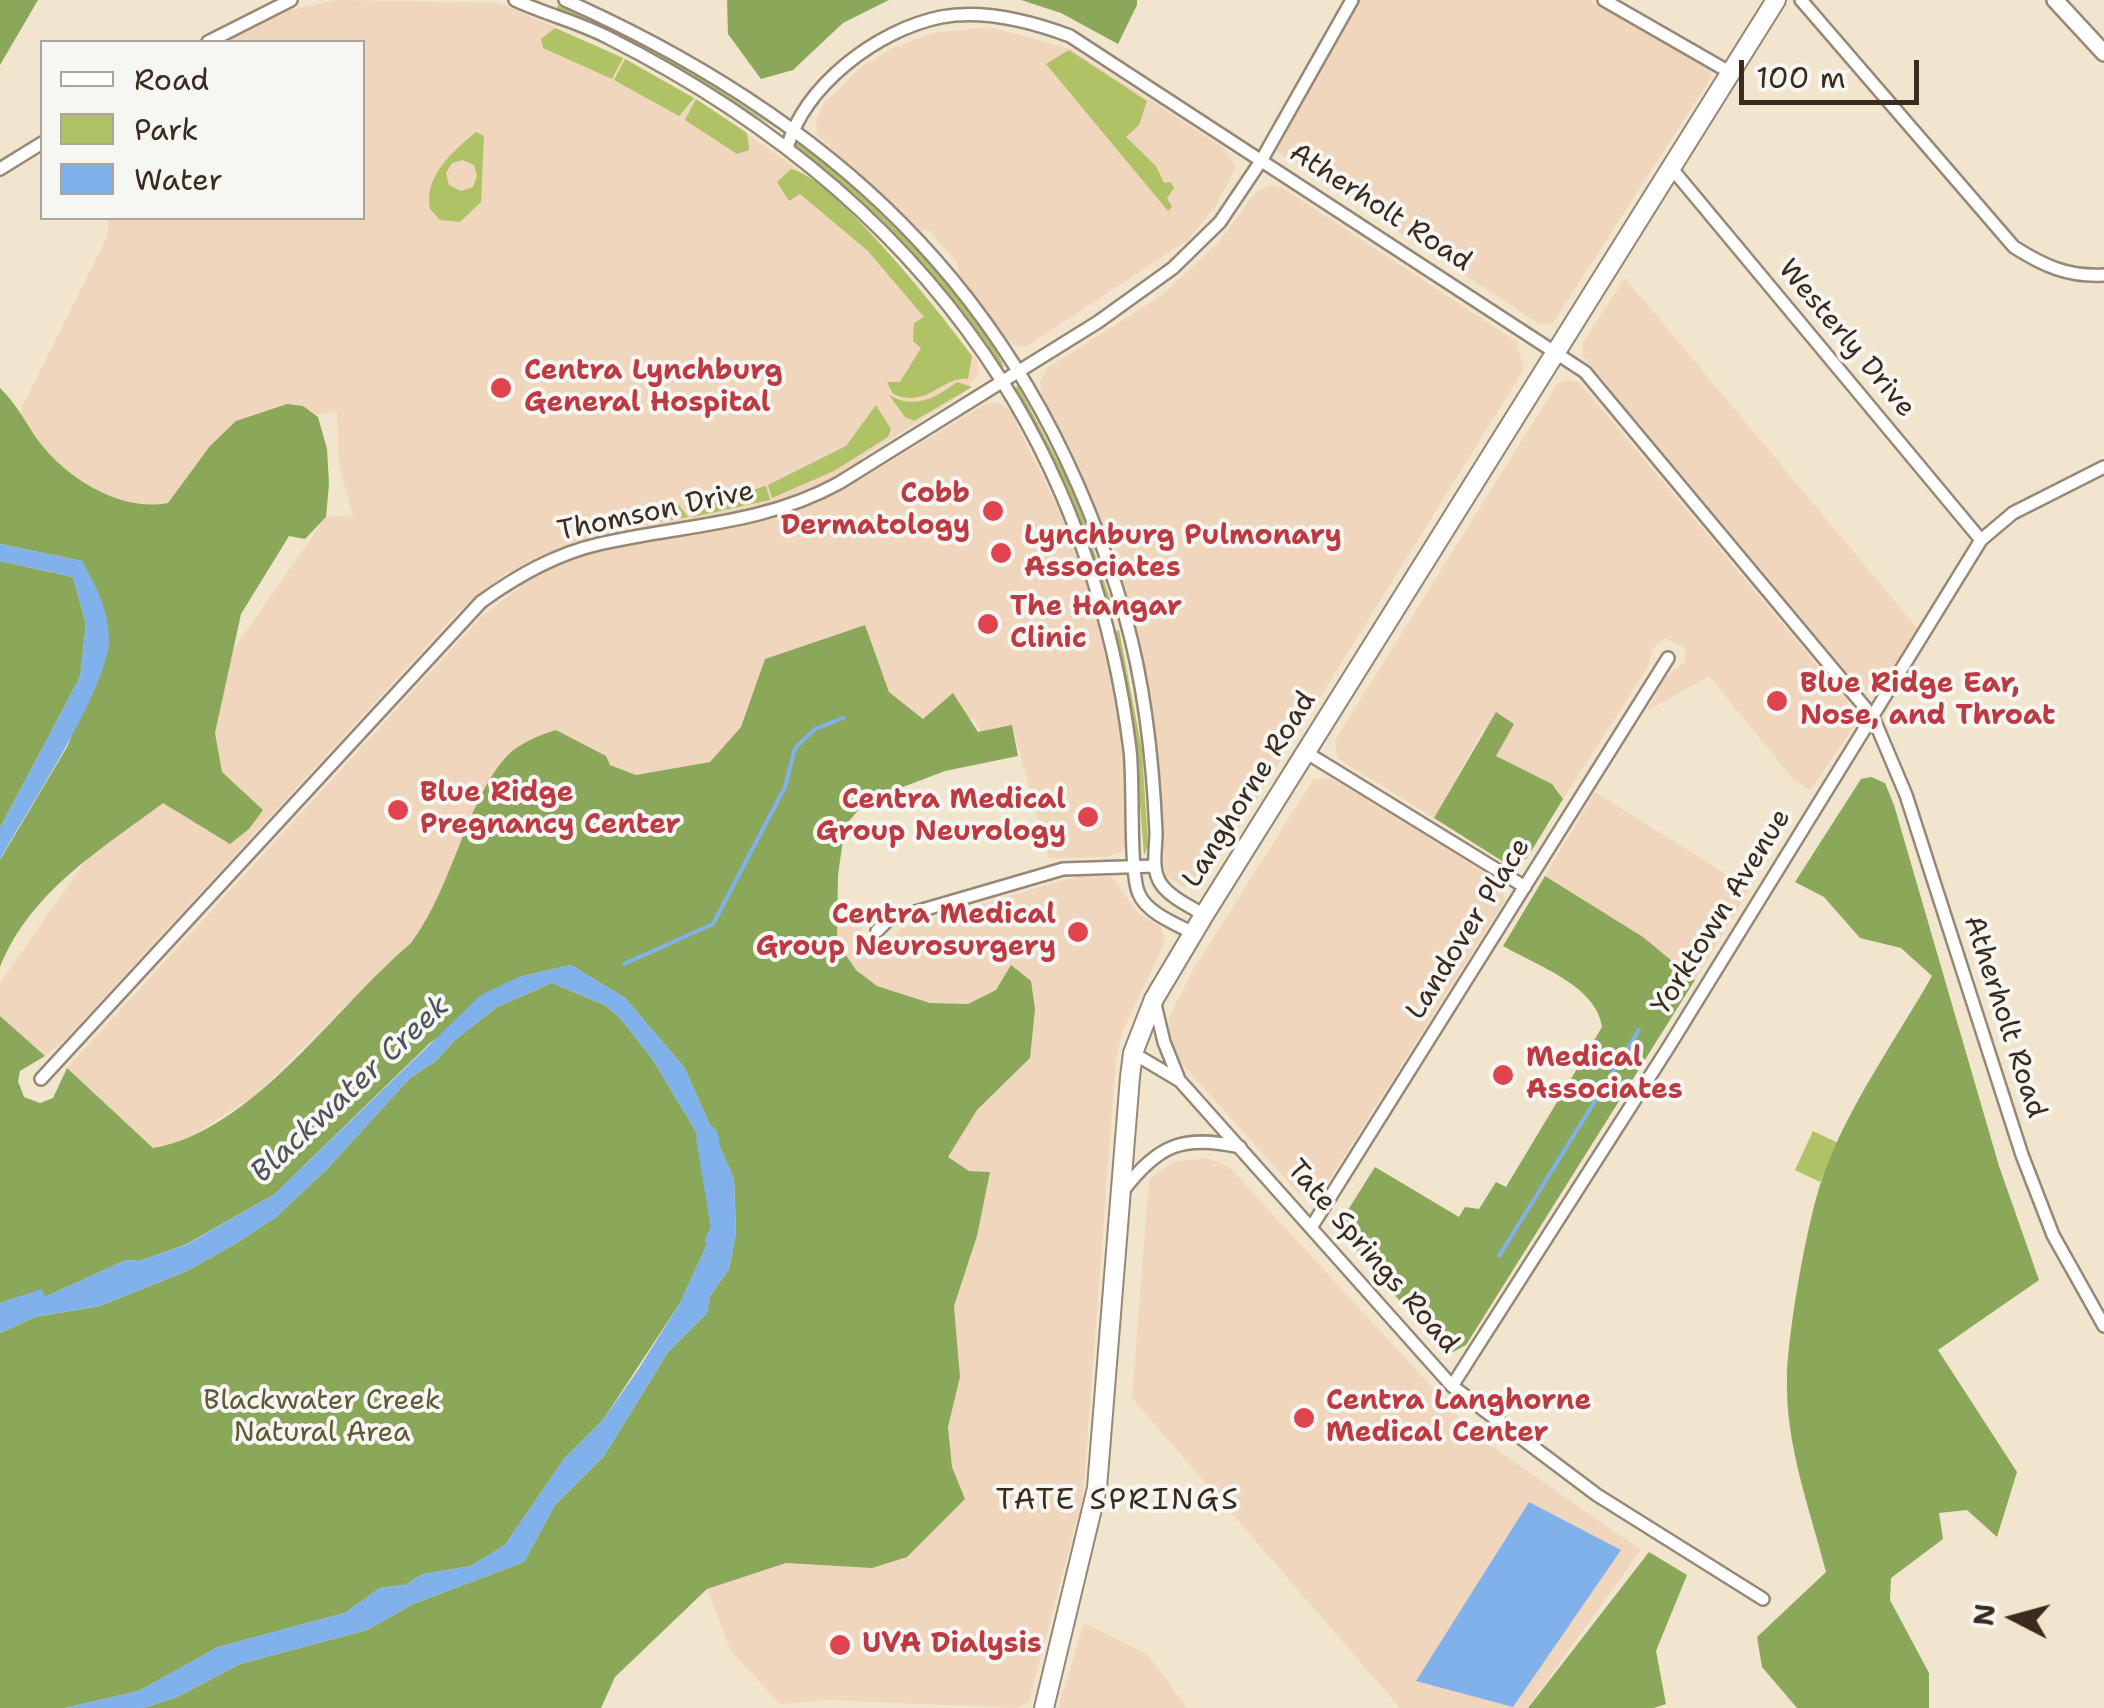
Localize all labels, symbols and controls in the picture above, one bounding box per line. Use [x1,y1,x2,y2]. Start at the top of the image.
legend [40,40,365,220]
scale bar [1744,40,1924,102]
text: 100 m [1756,57,1846,98]
text: Road [134,59,209,100]
text: Park [134,109,198,150]
street label: Atherholt Road [1282,137,1478,279]
text: Water [134,159,223,200]
street label: Westerly Drive [1770,253,1922,425]
place label: Centra Lynchburg General Hospital [524,355,783,421]
marker: Centra Lynchburg General Hospital [488,375,514,401]
street label: Thomson Drive [555,475,757,549]
place label: Cobb Dermatology [781,478,970,544]
marker: Cobb Dermatology [980,498,1006,524]
place label: Lynchburg Pulmonary Associates [1024,520,1342,586]
marker: Lynchburg Pulmonary Associates [988,540,1014,566]
place label: The Hangar Clinic [1010,591,1182,657]
marker: The Hangar Clinic [975,611,1001,637]
place label: Blue Ridge Ear, Nose, and Throat [1800,668,2055,734]
street label: Langhorne Road [1176,686,1324,894]
marker: Blue Ridge Ear, Nose, and Throat [1764,688,1790,714]
place label: Blue Ridge Pregnancy Center [420,777,681,843]
place label: Centra Medical Group Neurology [816,784,1066,850]
marker: Blue Ridge Pregnancy Center [385,797,411,823]
street label: Yorktown Avenue [1645,803,1799,1021]
marker: Centra Medical Group Neurology [1075,804,1101,830]
street label: Landover Place [1400,832,1538,1026]
place label: Centra Medical Group Neurosurgery [756,899,1056,965]
street label: Atherholt Road [1955,912,2053,1122]
marker: Centra Medical Group Neurosurgery [1065,919,1091,945]
water label: Blackwater Creek [244,989,458,1191]
place label: Medical Associates [1526,1042,1683,1108]
marker: Medical Associates [1490,1062,1516,1088]
street label: Tate Springs Road [1279,1153,1465,1361]
park label: Blackwater Creek Natural Area [203,1385,441,1451]
place label: Centra Langhorne Medical Center [1326,1385,1591,1451]
marker: Centra Langhorne Medical Center [1291,1405,1317,1431]
district label: TATE SPRINGS [996,1483,1240,1519]
north arrow [1964,1568,2064,1668]
text: N [1964,1602,2004,1628]
place label: UVA Dialysis [862,1628,1042,1662]
marker: UVA Dialysis [827,1632,853,1658]

